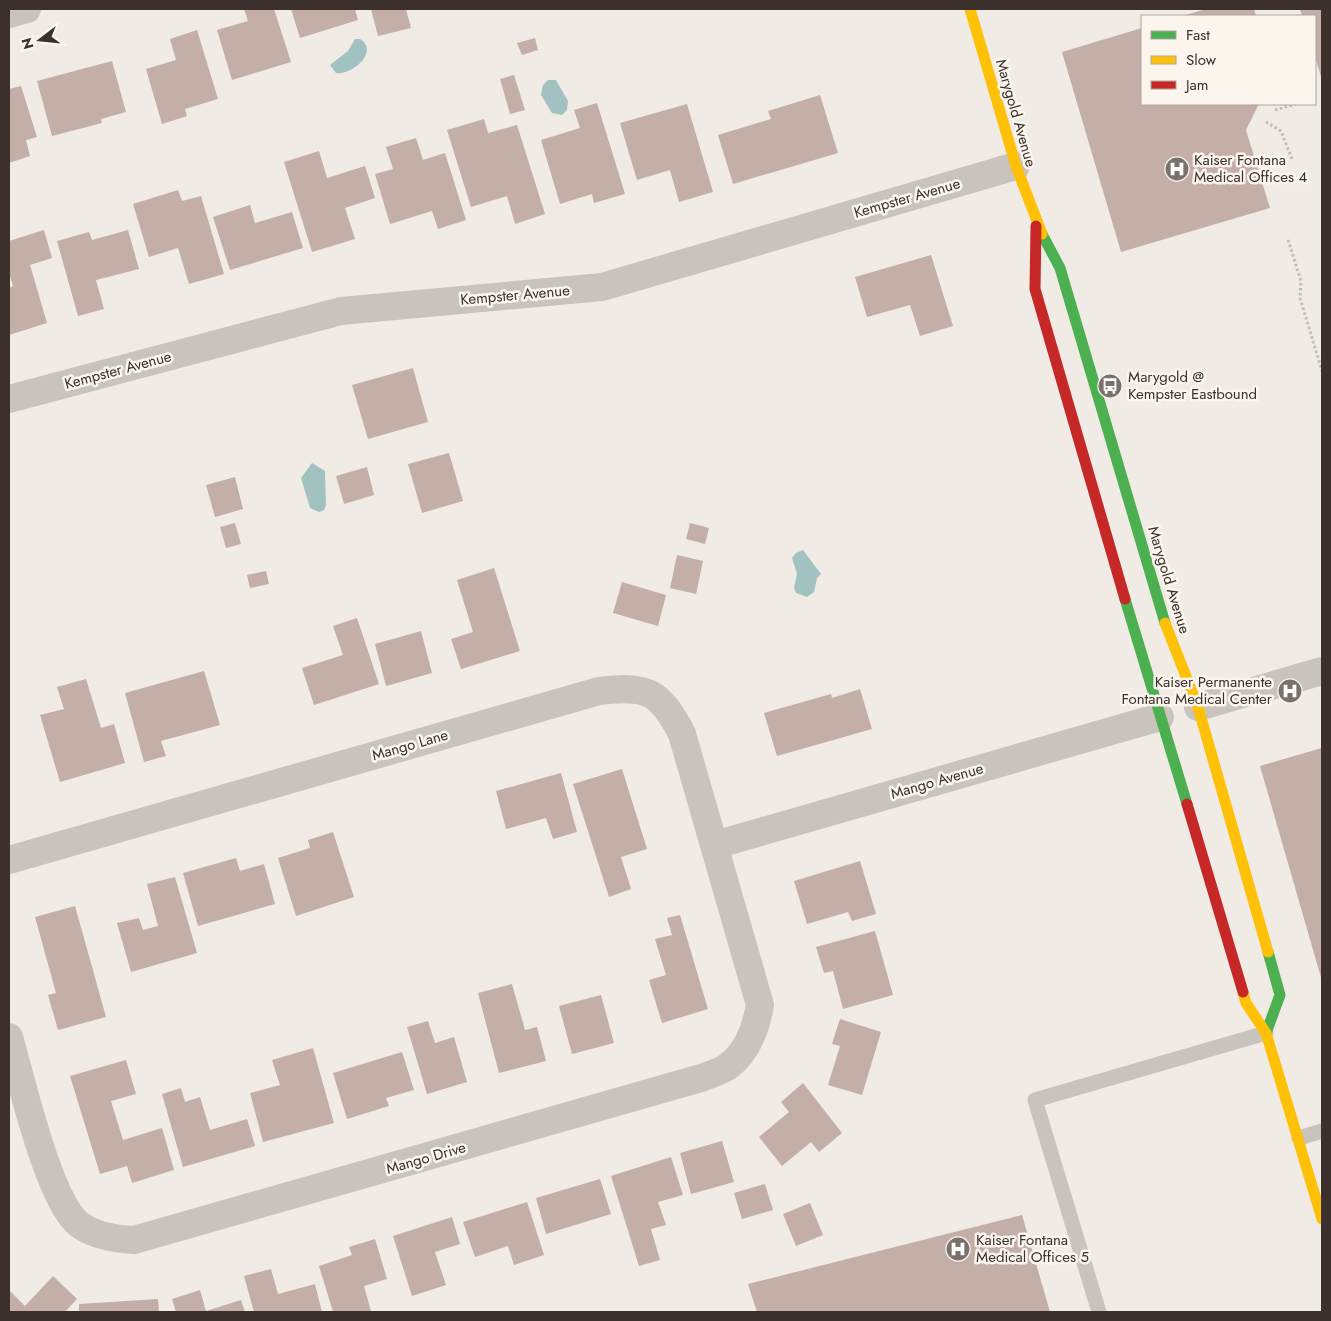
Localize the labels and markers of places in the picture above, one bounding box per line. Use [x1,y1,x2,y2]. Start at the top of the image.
place label: Kaiser Fontana Medical Offices 4 [1194,149,1307,188]
hospital icon: Kaiser Fontana Medical Offices 4 [1164,156,1190,182]
place label: Marygold @ Kempster Eastbound [1128,366,1257,405]
bus stop icon: Marygold @ Kempster Eastbound [1097,373,1123,399]
place label: Kaiser Permanente Fontana Medical Center [1121,671,1273,710]
hospital icon: Kaiser Permanente Fontana Medical Center [1277,678,1303,704]
place label: Kaiser Fontana Medical Offices 5 [976,1229,1089,1268]
hospital icon: Kaiser Fontana Medical Offices 5 [945,1236,971,1262]

